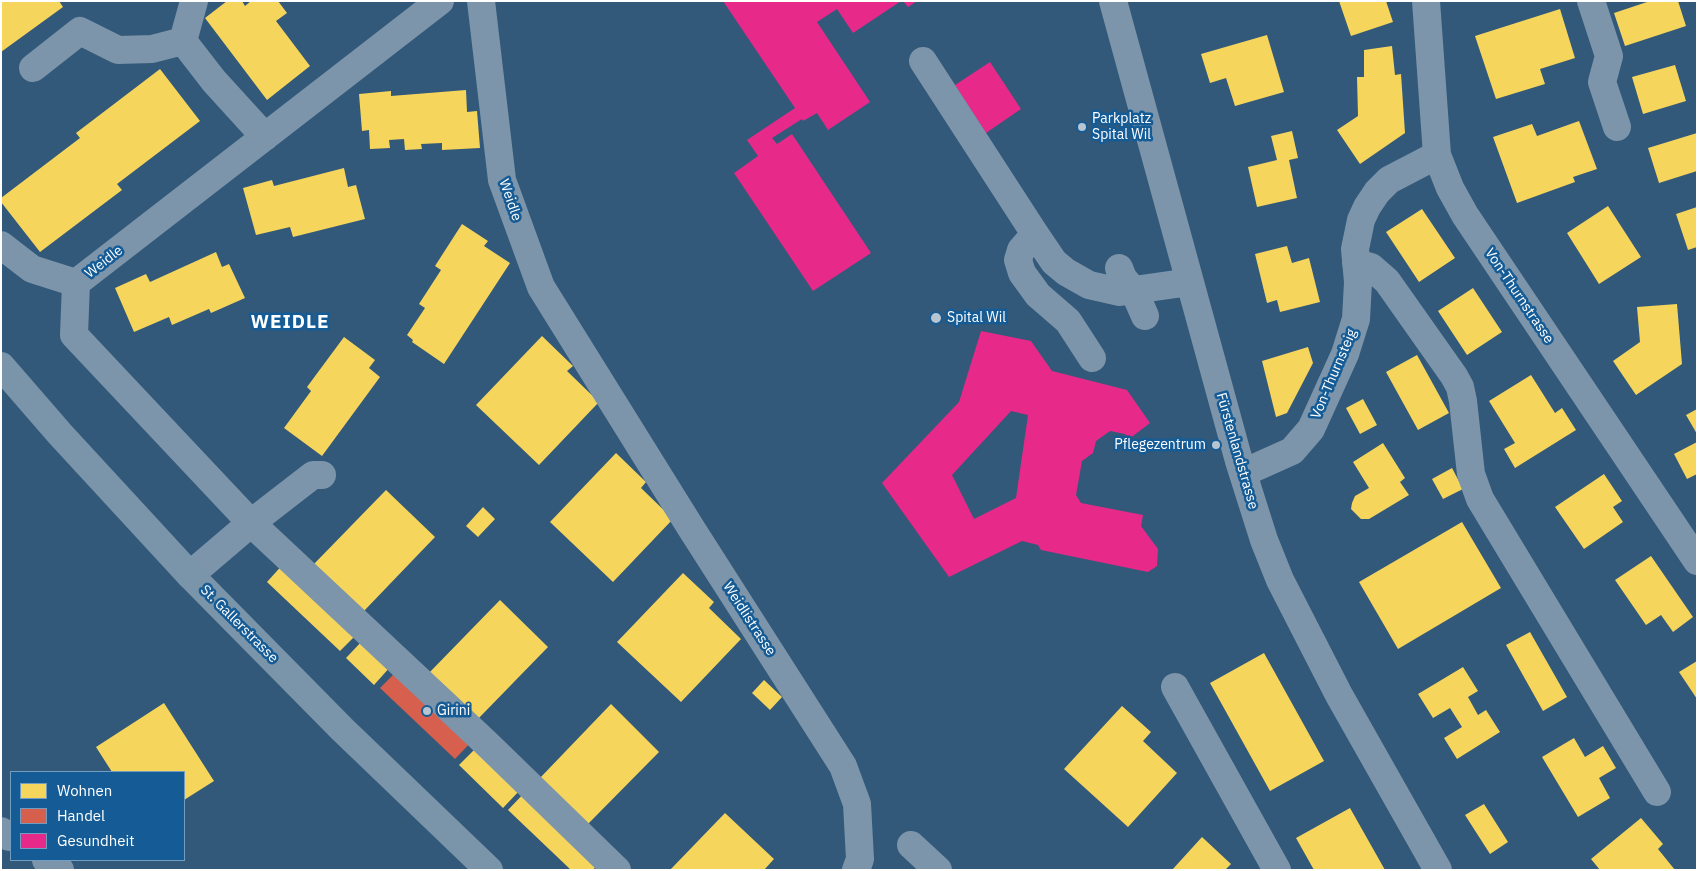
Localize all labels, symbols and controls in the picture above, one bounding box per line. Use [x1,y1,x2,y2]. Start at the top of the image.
place label: Parkplatz Spital Wil [1092,111,1151,144]
marker: Parkplatz Spital Wil [1076,121,1088,133]
street label: Weidle [495,177,525,223]
street label: Weidle [82,242,126,282]
street label: Von-Thurnstrasse [1481,245,1557,347]
place label: Spital Wil [947,310,1006,326]
marker: Spital Wil [929,311,943,325]
district label: WEIDLE [250,312,330,334]
street label: Von-Thurnsteig [1308,327,1360,421]
street label: Fürstenlandstrasse [1212,391,1262,511]
place label: Pflegezentrum [1114,437,1206,453]
marker: Pflegezentrum [1210,439,1222,451]
street label: Weidlistrasse [719,579,779,659]
street label: St. Gallerstrasse [197,582,281,666]
place label: Girini [437,703,470,719]
marker: Girini [421,705,433,717]
legend [10,771,185,861]
text: Wohnen [57,781,112,800]
text: Handel [57,806,105,825]
text: Gesundheit [57,831,134,850]

